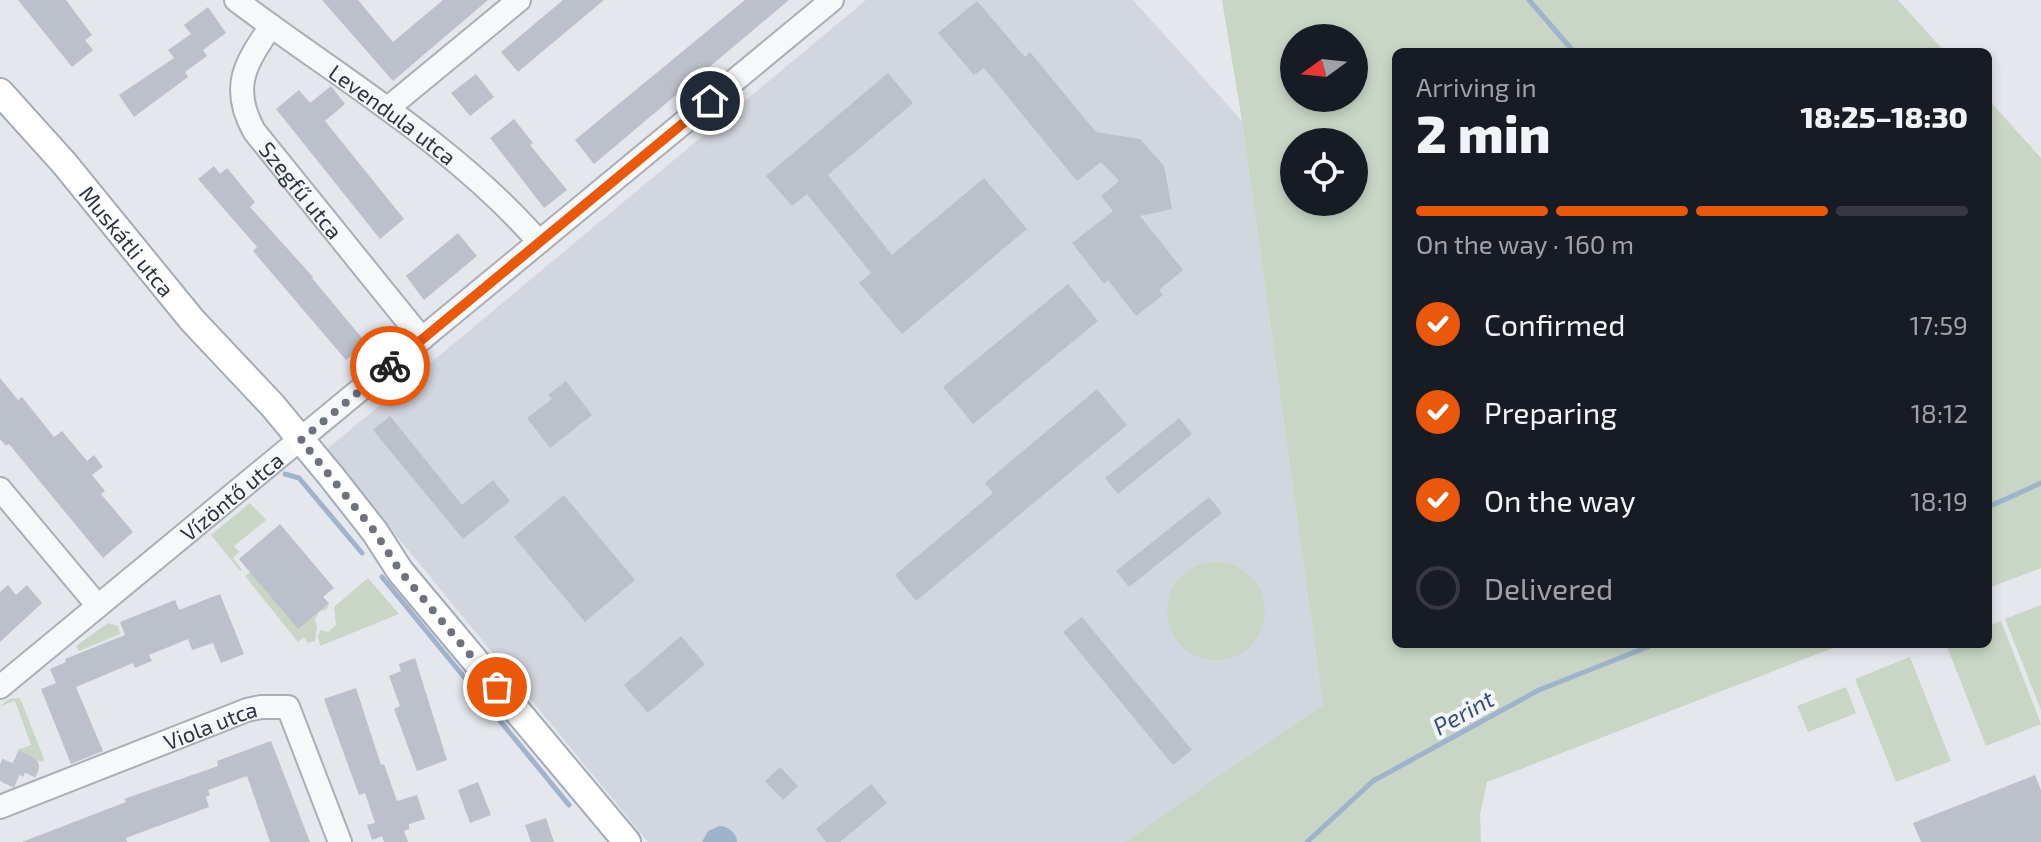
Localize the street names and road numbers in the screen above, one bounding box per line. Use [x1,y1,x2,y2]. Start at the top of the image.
street label: Levendula utca [324,58,462,170]
street label: Szegfű utca [254,136,348,244]
street label: Muskátli utca [75,180,180,302]
street label: Vízöntő utca [175,446,288,546]
street label: Viola utca [160,695,259,755]

